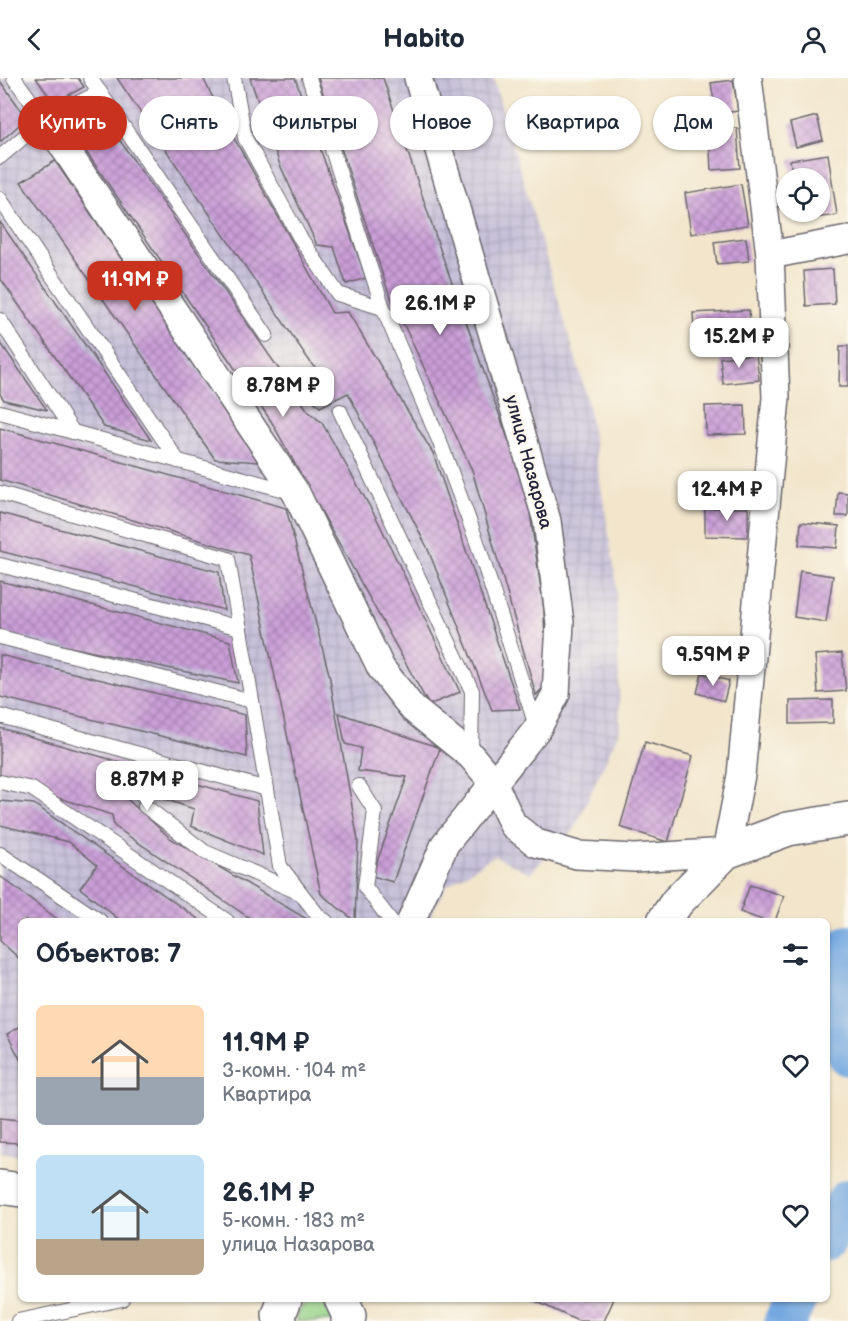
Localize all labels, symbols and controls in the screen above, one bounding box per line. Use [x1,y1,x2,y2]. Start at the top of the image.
icon: back [18,23,51,56]
text: Habito [383,23,465,55]
icon: person [797,23,830,56]
chip: Купить [18,96,127,150]
chip: Снять [139,96,239,150]
chip: Фильтры [251,96,378,150]
chip: Новое [390,96,493,150]
chip: Квартира [505,96,641,150]
chip: Дом [653,96,734,150]
map controls [776,168,830,222]
button: locate [776,168,830,222]
pin: 11.9M ₽ [80,261,190,312]
text: 11.9M ₽ [101,268,169,292]
pin: 26.1M ₽ [385,285,495,336]
text: 26.1M ₽ [404,292,476,316]
pin: 15.2M ₽ [684,318,794,369]
text: 15.2M ₽ [704,325,774,349]
pin: 8.78M ₽ [228,367,338,418]
text: 8.78M ₽ [246,374,320,398]
street label: улица Назарова [501,393,557,532]
pin: 12.4M ₽ [672,471,782,522]
text: 12.4M ₽ [692,478,762,502]
pin: 9.59M ₽ [658,636,768,687]
text: 9.59M ₽ [676,643,750,667]
pin: 8.87M ₽ [92,761,202,812]
text: 8.87M ₽ [110,768,184,792]
icon: filters [779,938,812,971]
text: Объектов: 7 [36,939,181,970]
text: 11.9M ₽ [222,1028,309,1059]
icon: home [84,1029,156,1101]
icon: heart [779,1049,812,1082]
text: 3-комн. · 104 m² [222,1059,366,1083]
text: Квартира [222,1083,312,1107]
text: 26.1M ₽ [222,1178,315,1209]
icon: home [84,1179,156,1251]
icon: heart [779,1199,812,1232]
text: 5-комн. · 183 m² [222,1209,365,1233]
text: улица Назарова [222,1233,375,1257]

